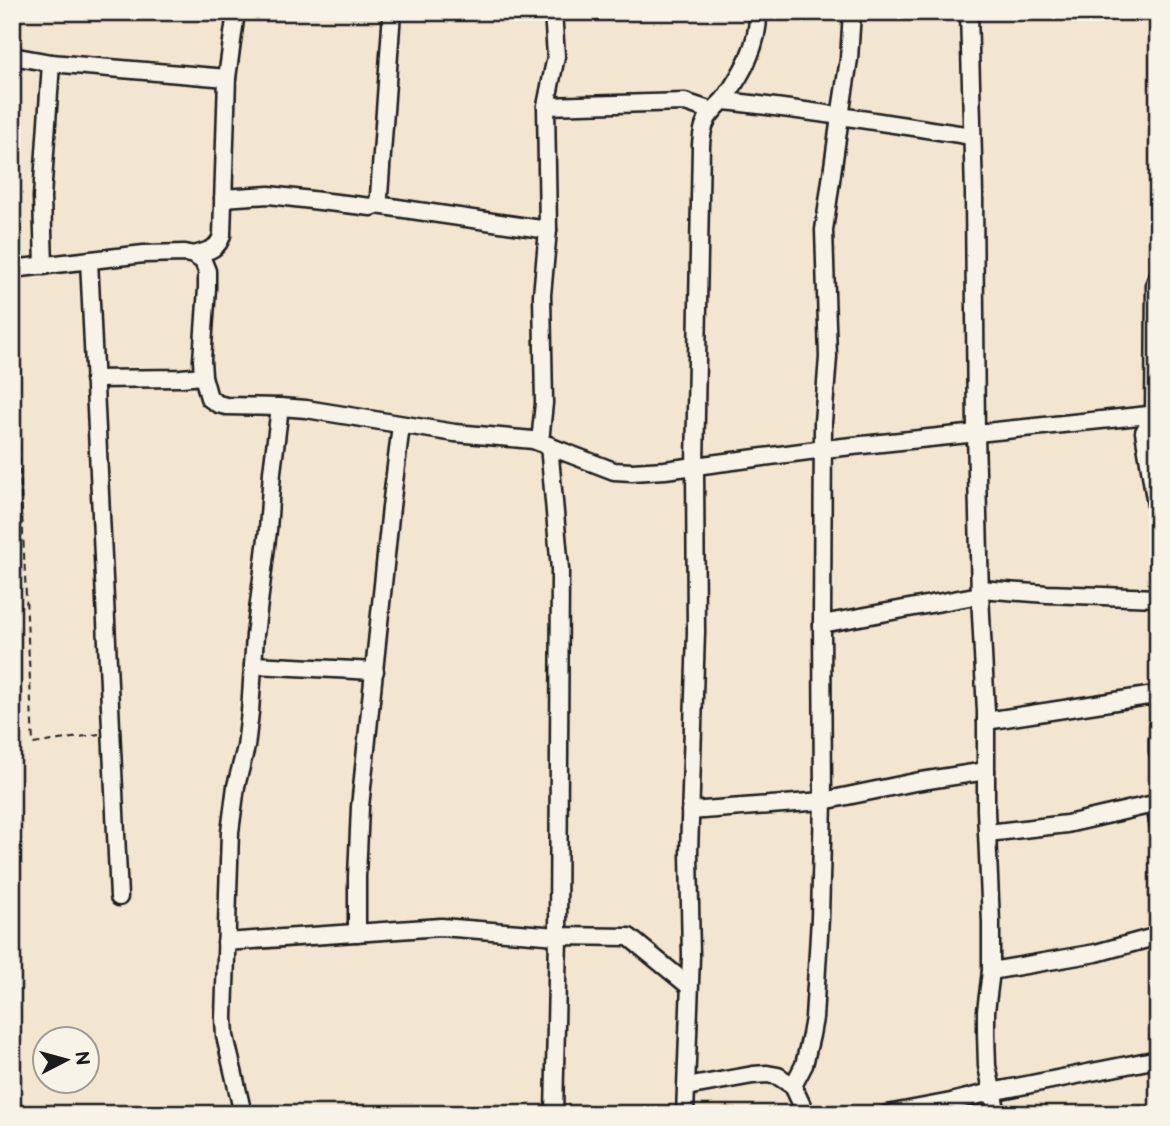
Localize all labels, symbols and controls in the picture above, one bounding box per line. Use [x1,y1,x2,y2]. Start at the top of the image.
north arrow [32,1024,102,1094]
text: N [69,1050,94,1067]

